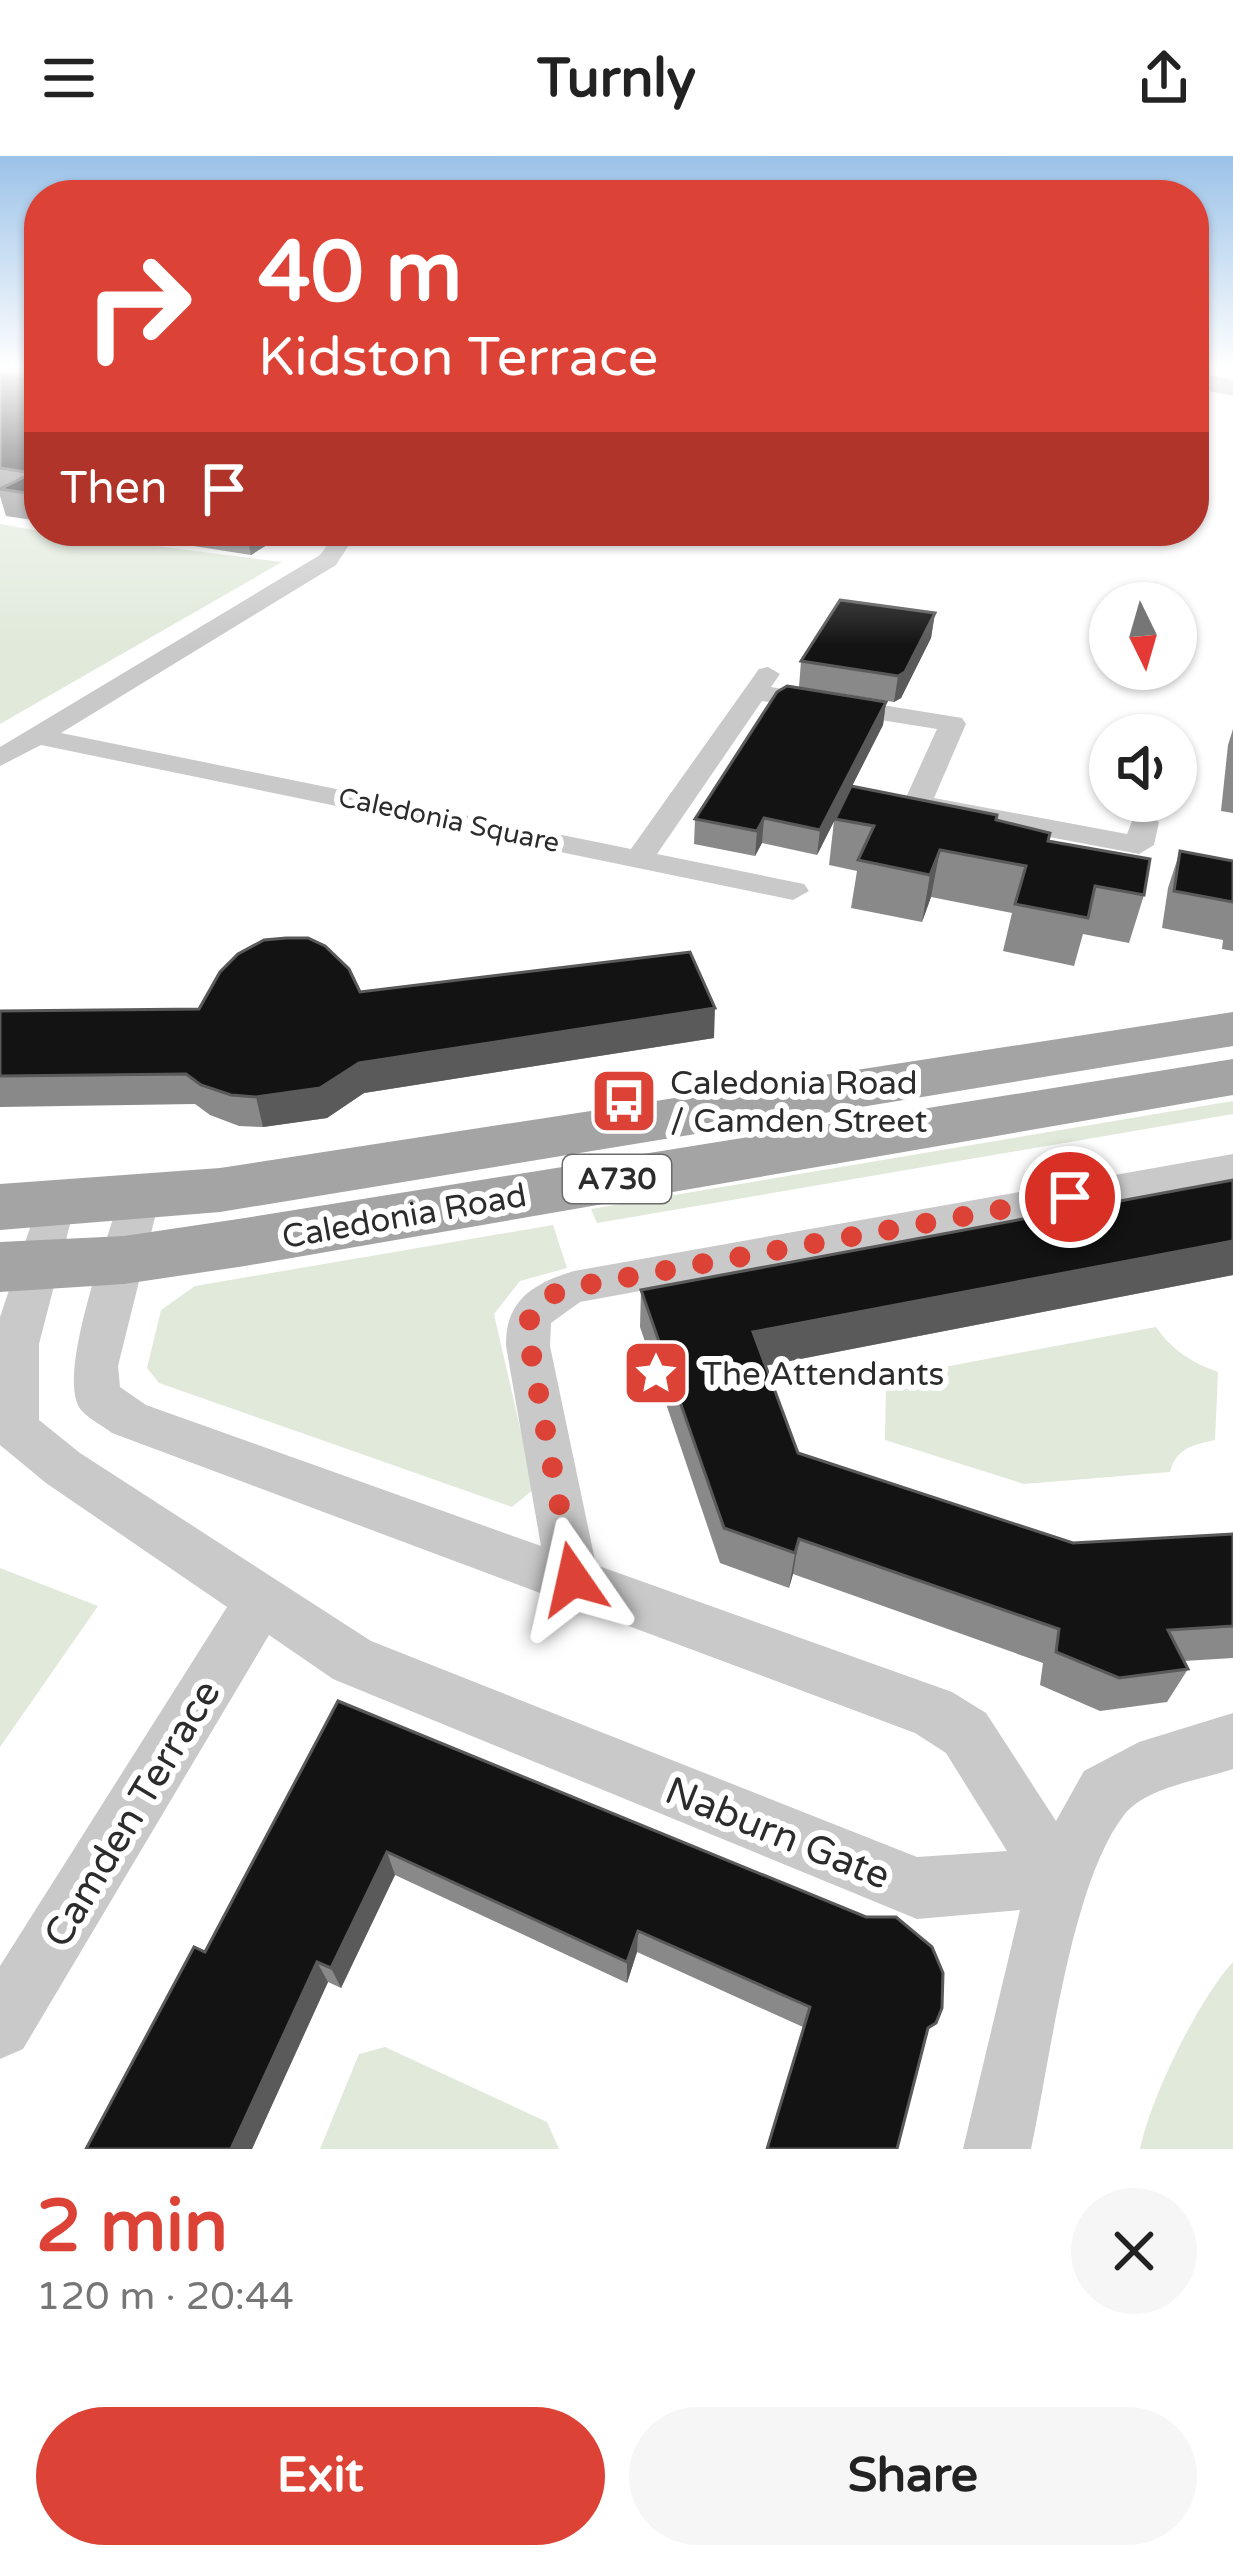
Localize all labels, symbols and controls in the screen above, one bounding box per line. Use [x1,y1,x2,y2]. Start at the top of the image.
icon: menu [36,45,102,111]
icon: share [1131,45,1197,111]
text: Turnly [537,46,696,111]
text: 40 m [258,223,462,324]
icon: right [60,228,216,384]
text: Kidston Terrace [258,325,658,390]
icon: arrive [191,456,257,522]
text: Then [60,462,167,516]
north arrow [1089,582,1197,690]
map controls [1089,582,1197,822]
button: sound [1089,714,1197,822]
street label: Caledonia Square [335,781,562,860]
place label: Caledonia Road / Camden Street [670,1064,927,1141]
bus stop icon: Caledonia Road / Camden Street [589,1066,659,1136]
pin [1019,1146,1121,1248]
road number: A730 [563,1155,671,1203]
icon: arrive [1037,1164,1103,1230]
street label: Caledonia Road [279,1176,530,1257]
place icon: The Attendants [621,1338,691,1408]
place label: The Attendants [702,1355,944,1394]
position arrow [510,1516,636,1642]
street label: Camden Terrace [34,1672,231,1956]
street label: Naburn Gate [658,1767,897,1900]
text: 2 min [36,2184,228,2271]
button: close [1071,2188,1197,2314]
text: 120 m · 20:44 [36,2273,294,2320]
button: Exit [36,2407,605,2545]
button: Share [629,2407,1197,2545]

